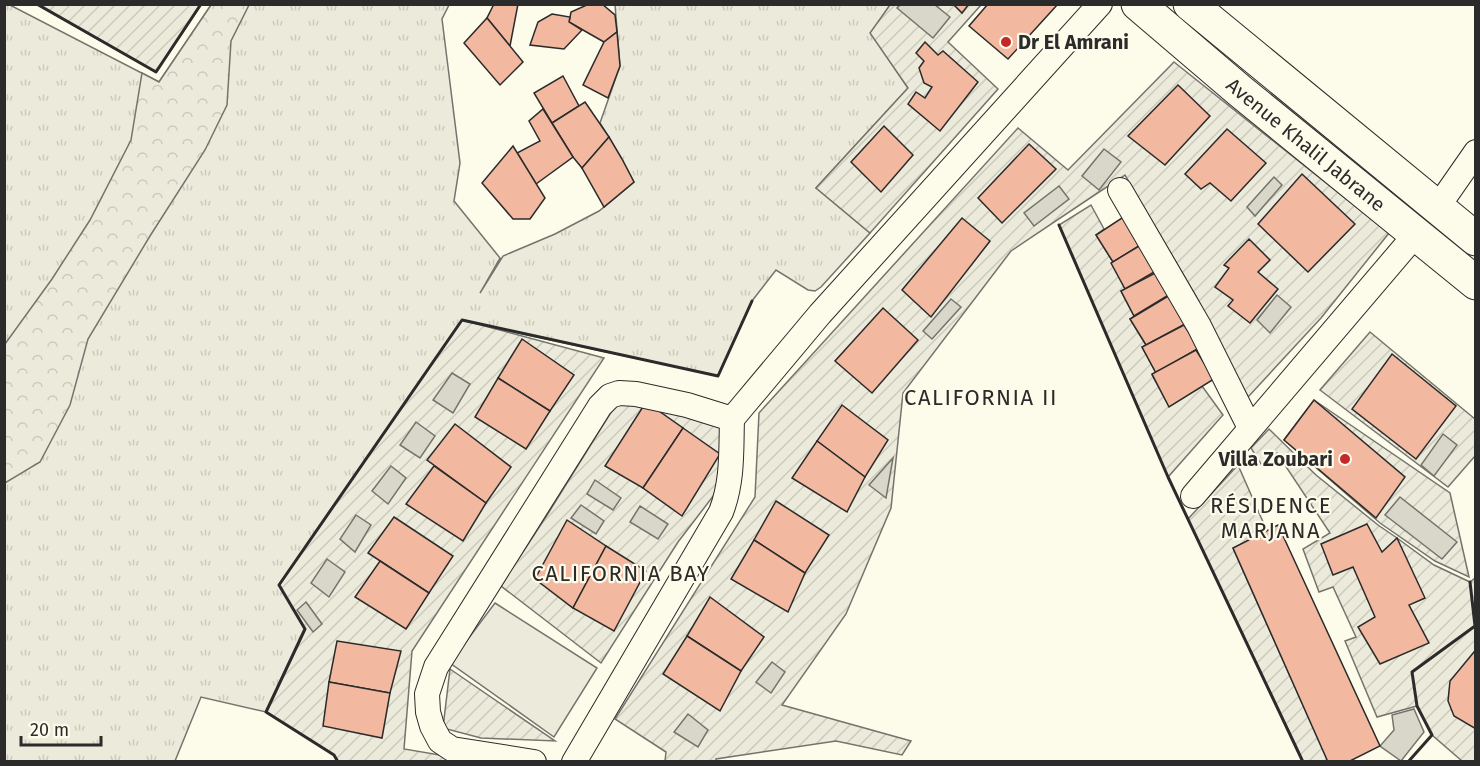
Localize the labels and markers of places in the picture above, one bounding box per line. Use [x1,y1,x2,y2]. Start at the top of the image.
place label: Dr El Amrani [1018,30,1129,54]
marker: Dr El Amrani [999,35,1013,49]
place label: Villa Zoubari [1218,447,1333,471]
marker: Villa Zoubari [1338,452,1352,466]

